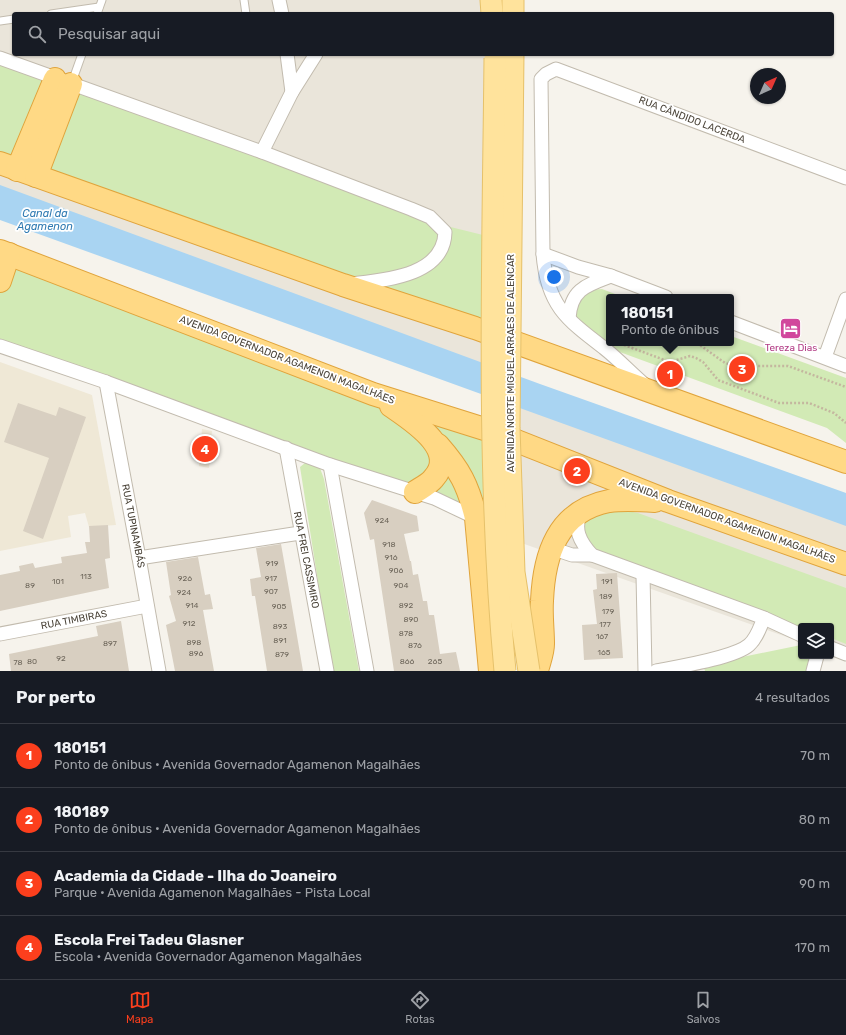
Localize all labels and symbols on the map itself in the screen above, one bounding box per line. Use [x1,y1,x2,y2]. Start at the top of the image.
north arrow [750,68,786,104]
street label: RUA CÂNDIDO LACERDA [637,94,747,146]
water label: Canal da Agamenon [16,207,73,233]
street label: AVENIDA NORTE MIGUEL ARRAES DE ALENCAR [505,253,517,472]
your location [544,267,564,287]
street label: AVENIDA GOVERNADOR AGAMENON MAGALHÃES [178,313,396,407]
hotel icon: Tereza Dias [778,315,804,341]
place label: Tereza Dias [765,342,817,354]
pin: 3 [729,354,755,384]
pin: 1 [657,359,683,389]
pin: 4 [192,434,218,464]
pin: 2 [564,456,590,486]
street label: AVENIDA GOVERNADOR AGAMENON MAGALHÃES [617,476,837,566]
street label: RUA TUPINAMBÁS [119,483,147,569]
street label: RUA FREI CASSIMIRO [291,511,321,610]
house number: 924 [375,516,389,525]
house number: 918 [382,540,396,549]
house number: 916 [385,553,398,562]
house number: 919 [266,559,279,568]
house number: 906 [389,566,403,575]
house number: 113 [80,572,92,581]
house number: 926 [178,574,192,583]
house number: 917 [265,574,277,583]
house number: 101 [52,577,64,586]
house number: 191 [601,577,613,586]
house number: 89 [25,581,35,590]
house number: 904 [394,581,408,590]
house number: 907 [264,587,278,596]
house number: 924 [177,588,191,597]
house number: 189 [599,592,613,601]
house number: 914 [185,601,199,610]
house number: 892 [399,601,414,610]
house number: 905 [272,602,287,611]
house number: 179 [602,607,614,616]
street label: RUA TIMBIRAS [40,608,108,632]
house number: 890 [404,615,418,624]
house number: 912 [183,619,196,628]
house number: 177 [599,620,611,629]
house number: 893 [273,622,287,631]
house number: 878 [399,629,413,638]
house number: 167 [596,632,608,641]
house number: 891 [273,636,287,645]
house number: 898 [187,638,201,647]
house number: 897 [103,639,117,648]
house number: 876 [408,641,422,650]
house number: 165 [598,648,611,657]
house number: 896 [189,649,203,658]
house number: 879 [275,650,289,659]
house number: 92 [56,654,66,663]
house number: 80 [27,657,37,666]
house number: 866 [400,657,415,666]
house number: 265 [428,657,442,666]
house number: 78 [13,658,23,667]

